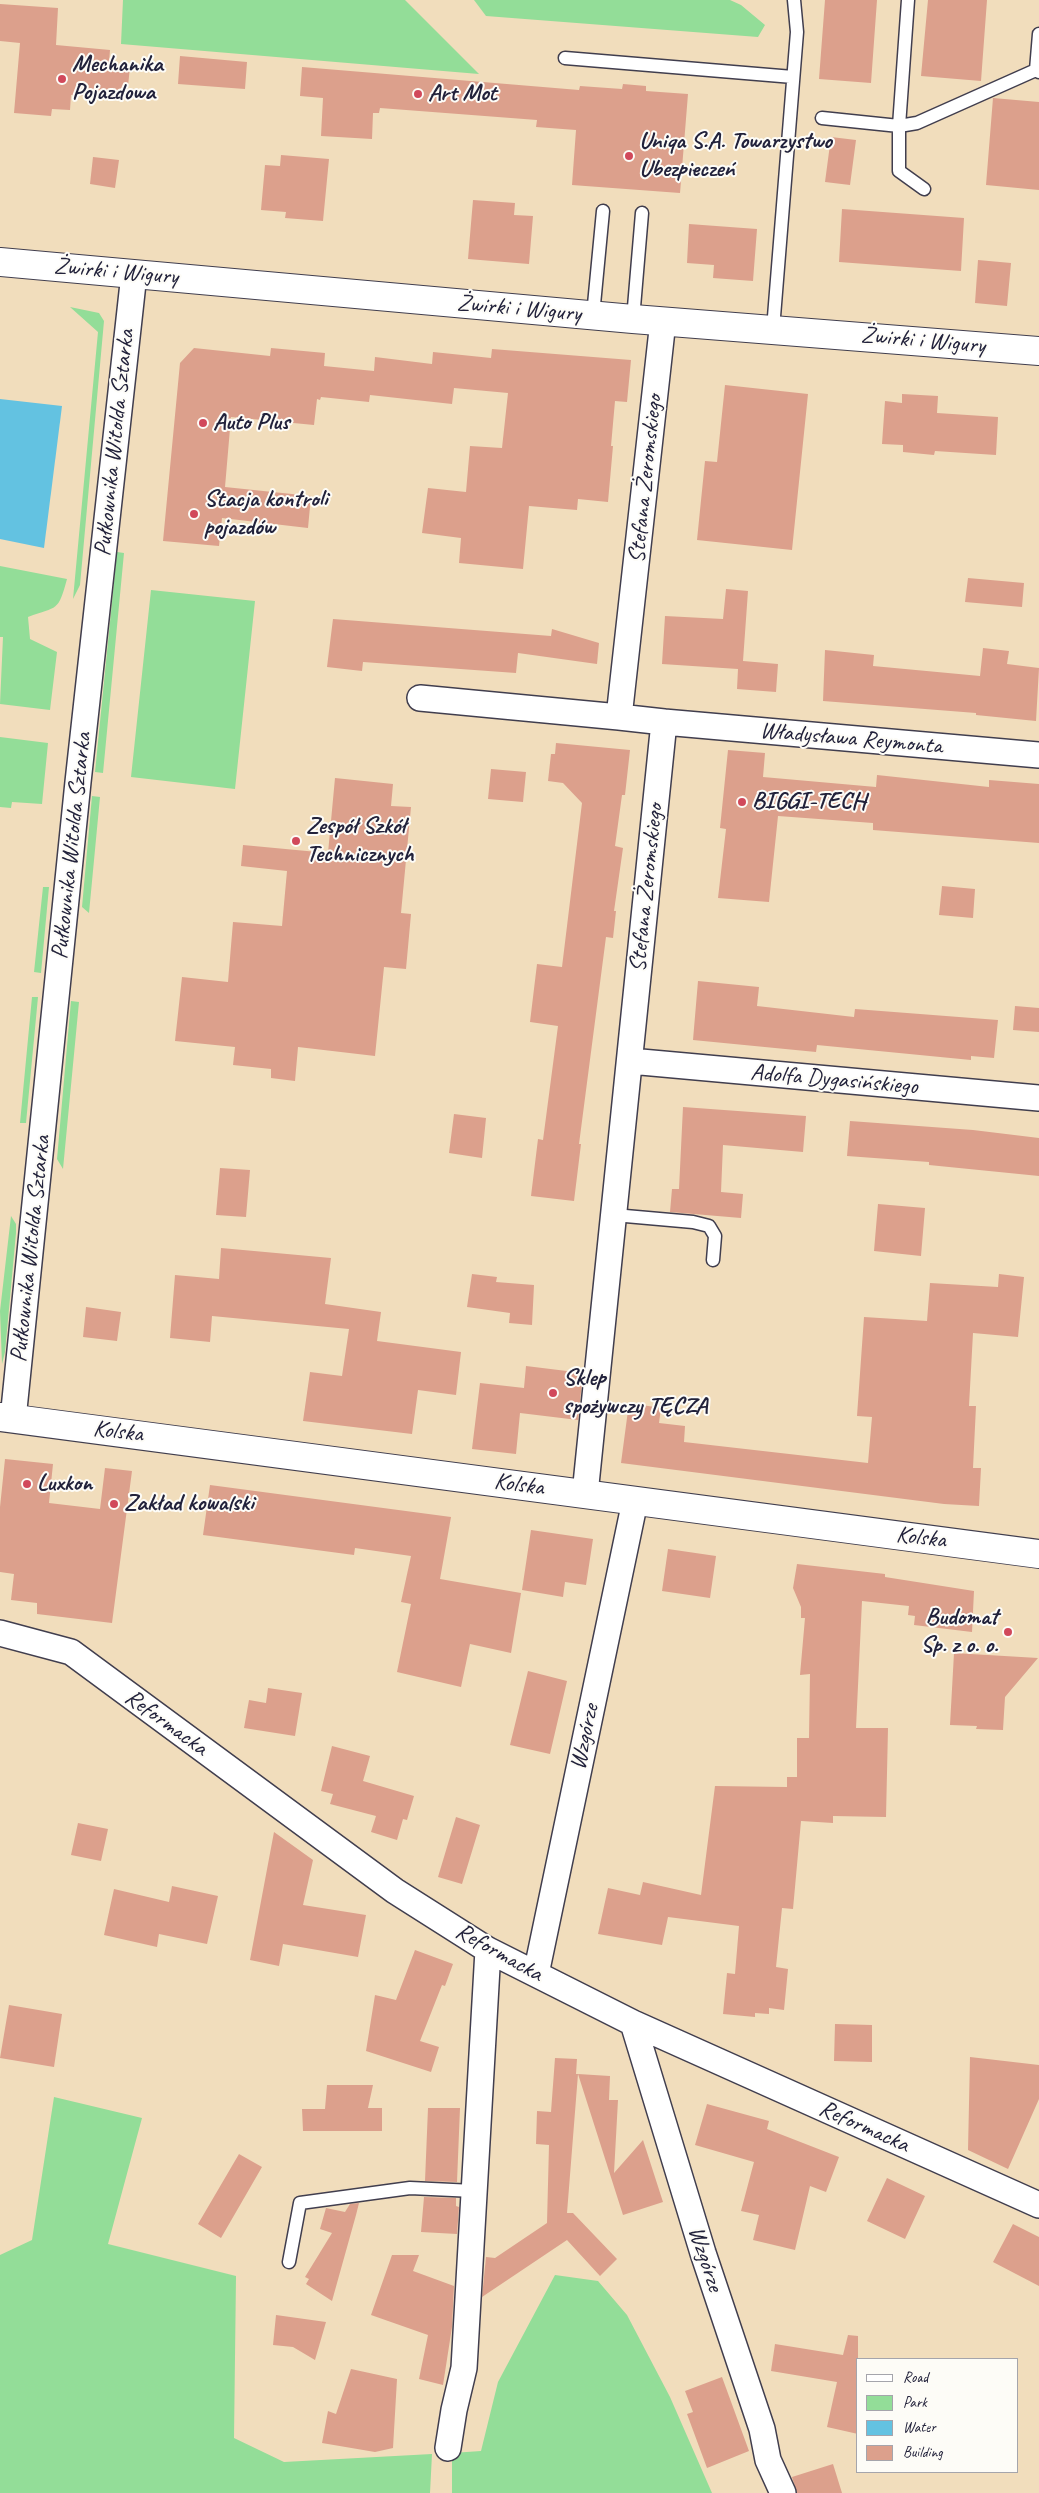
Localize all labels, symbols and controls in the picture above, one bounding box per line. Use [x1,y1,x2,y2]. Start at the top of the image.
place label: Mechanika Pojazdowa [72,51,163,107]
marker: Mechanika Pojazdowa [56,73,68,85]
place label: Art Mot [428,80,497,108]
marker: Art Mot [412,88,424,100]
place label: Uniqa S.A. Towarzystwo Ubezpieczeń [639,128,832,184]
marker: Uniqa S.A. Towarzystwo Ubezpieczeń [623,150,635,162]
street label: Żwirki i Wigury [53,252,179,292]
street label: Żwirki i Wigury [456,289,582,329]
street label: Żwirki i Wigury [860,321,986,361]
street label: Pułkownika Witolda Sztarka [89,328,141,558]
street label: Stefana Żeromskiego [623,393,669,565]
place label: Auto Plus [213,409,289,437]
marker: Auto Plus [197,417,209,429]
place label: Stacja kontroli pojazdów [204,486,328,542]
marker: Stacja kontroli pojazdów [188,508,200,520]
street label: Władysława Reymonta [759,717,943,761]
street label: Pułkownika Witolda Sztarka [46,731,98,961]
place label: BIGGI-TECH [752,788,865,816]
marker: BIGGI-TECH [736,796,748,808]
street label: Stefana Żeromskiego [624,802,670,974]
place label: Zespół Szkół Technicznych [306,813,414,869]
marker: Zespół Szkół Technicznych [290,835,302,847]
street label: Adolfa Dygasińskiego [749,1058,919,1102]
street label: Pułkownika Witolda Sztarka [5,1134,57,1364]
place label: Sklep spożywczy TĘCZA [563,1365,707,1421]
marker: Sklep spożywczy TĘCZA [547,1387,559,1399]
street label: Kolska [92,1415,144,1449]
street label: Kolska [492,1467,546,1503]
place label: Luxkon [37,1470,92,1498]
marker: Luxkon [21,1478,33,1490]
place label: Zakład kowalski [124,1490,254,1518]
marker: Zakład kowalski [108,1498,120,1510]
street label: Kolska [895,1521,947,1555]
place label: Budomat Sp. z o. o. [920,1604,998,1660]
marker: Budomat Sp. z o. o. [1002,1626,1014,1638]
street label: Reformacka [119,1683,213,1763]
street label: Wzgórze [564,1701,606,1773]
street label: Reformacka [450,1917,548,1989]
street label: Reformacka [814,2094,914,2160]
street label: Wzgórze [681,2223,729,2295]
legend [856,2358,1019,2473]
text: Road [903,2368,928,2387]
text: Park [903,2393,927,2412]
text: Water [903,2418,936,2437]
text: Building [903,2443,942,2462]

